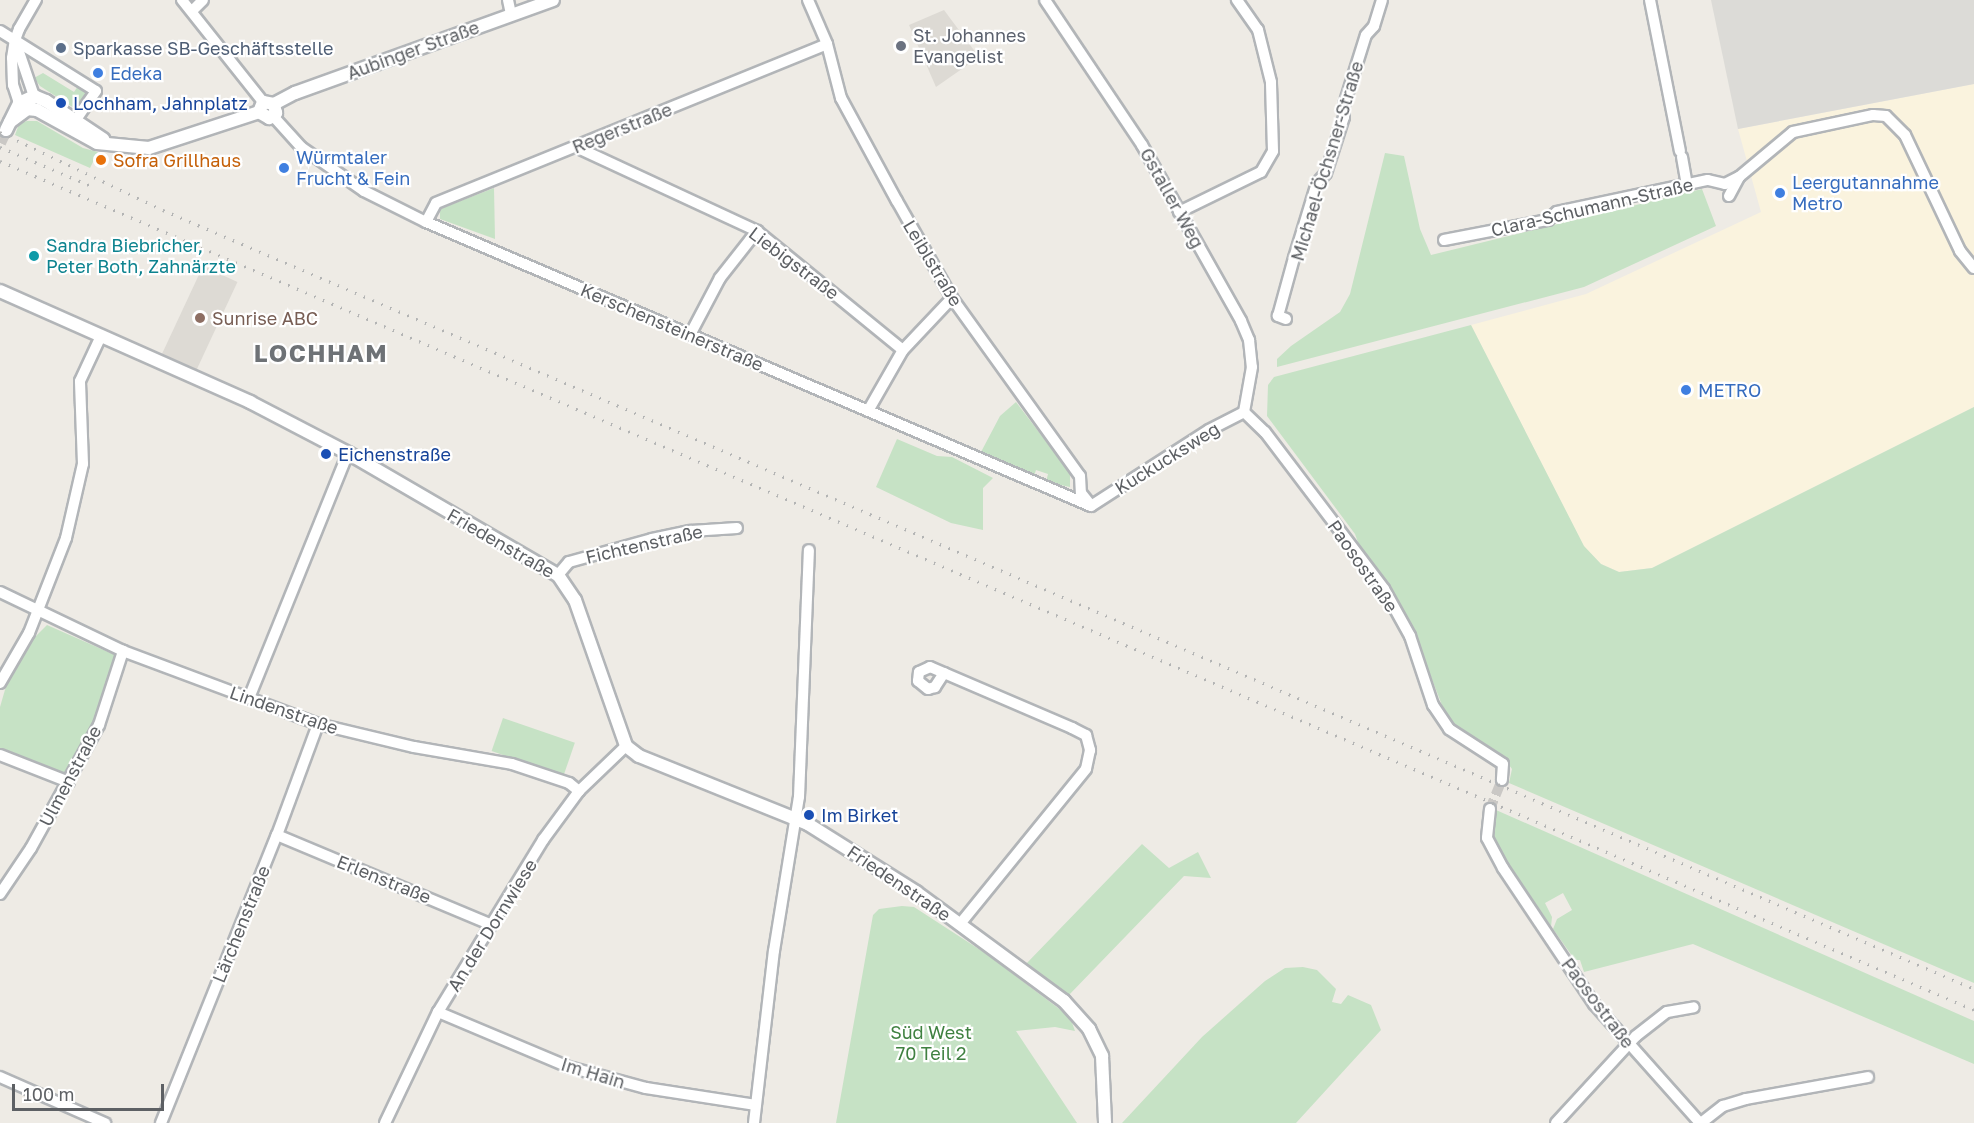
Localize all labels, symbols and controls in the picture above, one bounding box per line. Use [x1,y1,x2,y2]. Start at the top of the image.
street label: Aubinger Straße [344,16,482,84]
place label: St. Johannes Evangelist [913,25,1026,68]
place label: Sparkasse SB-Geschäftsstelle [73,37,334,59]
marker: St. Johannes Evangelist [894,39,908,53]
marker: Sparkasse SB-Geschäftsstelle [54,41,68,55]
street label: Michael-Öchsner-Straße [1286,58,1368,264]
place label: Edeka [110,62,162,84]
marker: Edeka [91,66,105,80]
place label: Lochham, Jahnplatz [73,92,248,114]
marker: Lochham, Jahnplatz [54,96,68,110]
street label: Regerstraße [569,98,675,158]
street label: Gstaller Weg [1136,144,1208,252]
place label: Würmtaler Frucht & Fein [296,147,410,190]
place label: Sofra Grillhaus [113,149,241,171]
marker: Sofra Grillhaus [94,153,108,167]
marker: Würmtaler Frucht & Fein [277,161,291,175]
place label: Leergutannahme Metro [1792,172,1939,214]
street label: Clara-Schumann-Straße [1489,173,1695,241]
marker: Leergutannahme Metro [1773,186,1787,200]
street label: Leiblstraße [899,216,967,310]
street label: Liebigstraße [745,222,843,304]
place label: Sandra Biebricher, Peter Both, Zahnärzte [46,235,236,278]
marker: Sandra Biebricher, Peter Both, Zahnärzte [27,249,41,263]
street label: Kerschensteinerstraße [577,279,767,375]
place label: Sunrise ABC [212,307,318,329]
marker: Sunrise ABC [193,311,207,325]
district label: LOCHHAM [254,339,388,367]
place label: METRO [1698,379,1761,401]
marker: METRO [1679,383,1693,397]
street label: Kuckucksweg [1111,417,1223,499]
place label: Eichenstraße [338,443,451,465]
marker: Eichenstraße [319,447,333,461]
street label: Friedenstraße [444,504,558,582]
street label: Paosostraße [1323,516,1403,616]
street label: Fichtenstraße [583,520,705,568]
street label: Lindenstraße [227,681,341,739]
street label: Ulmenstraße [34,722,106,830]
place label: Im Birket [821,804,898,826]
marker: Im Birket [802,808,816,822]
street label: Friedenstraße [843,840,955,926]
street label: Erlenstraße [334,850,434,908]
street label: An der Dornwiese [443,855,541,995]
street label: Lärchenstraße [208,862,274,986]
street label: Paosostraße [1557,954,1639,1052]
park label: Süd West 70 Teil 2 [890,1022,972,1064]
street label: Im Hain [558,1053,628,1093]
scale bar [15,1072,166,1110]
text: 100 m [23,1083,74,1105]

